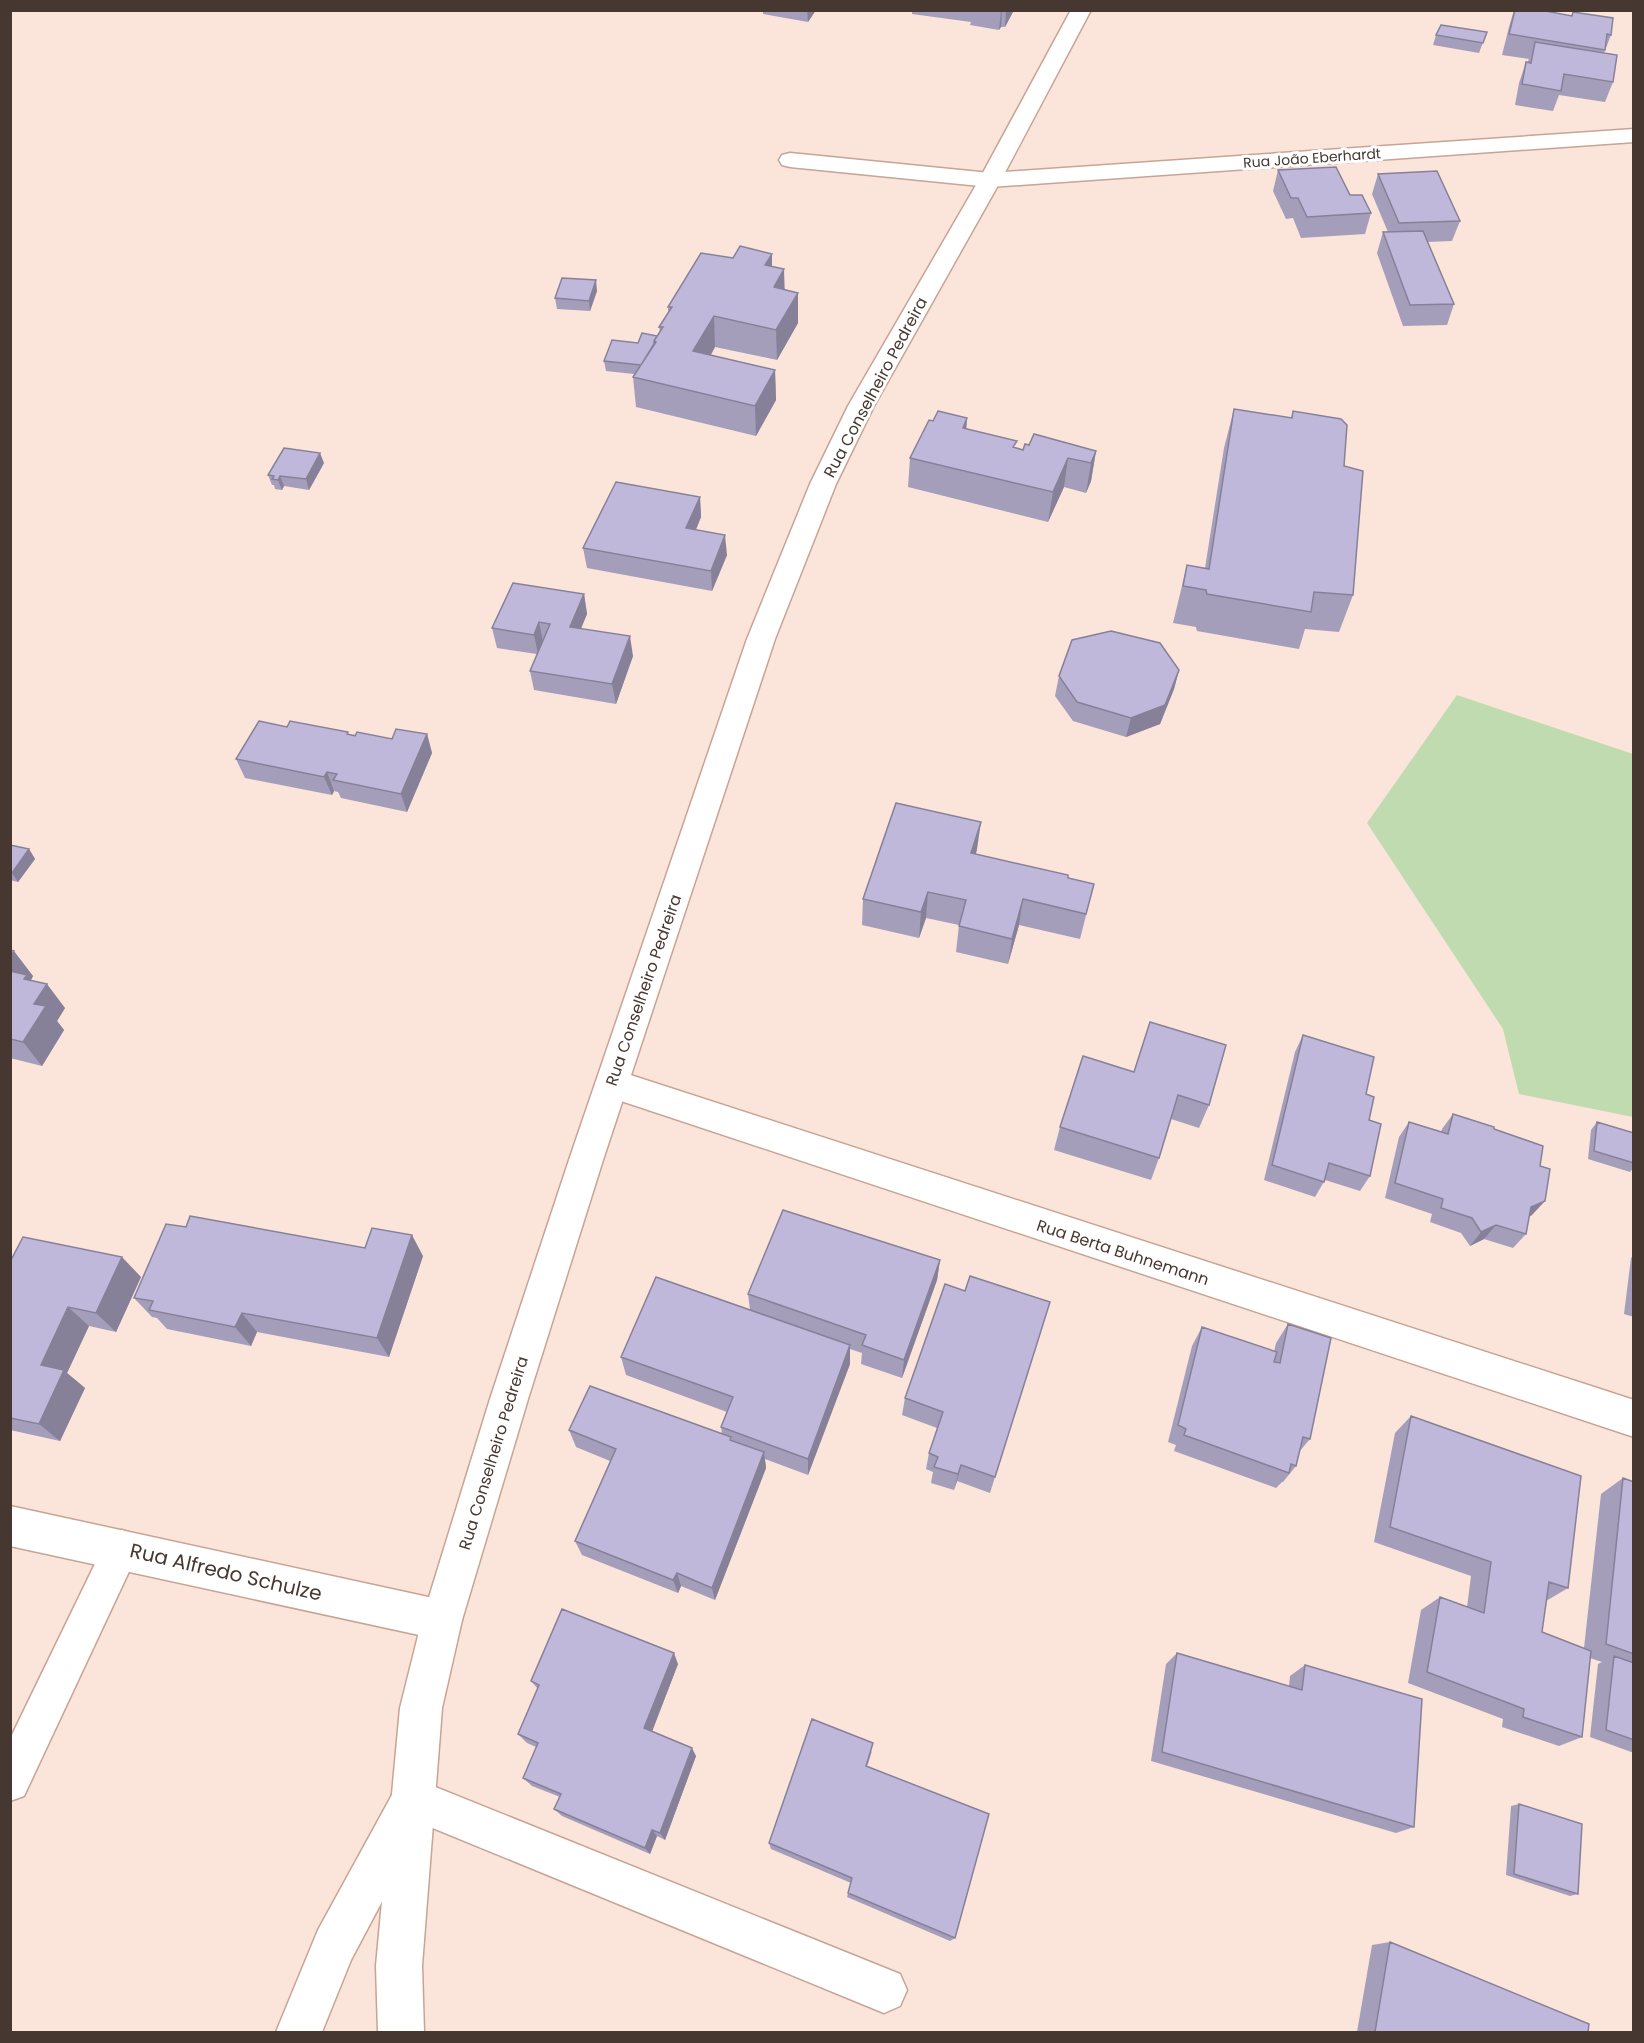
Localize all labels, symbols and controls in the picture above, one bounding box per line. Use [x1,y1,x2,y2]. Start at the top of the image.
street label: Rua João Eberhardt [1242,143,1382,173]
street label: Rua Conselheiro Pedreira [818,293,933,481]
street label: Rua Conselheiro Pedreira [600,891,687,1089]
street label: Rua Berta Buhnemann [1034,1214,1212,1291]
street label: Rua Conselheiro Pedreira [453,1354,534,1553]
street label: Rua Alfredo Schulze [127,1536,325,1608]

